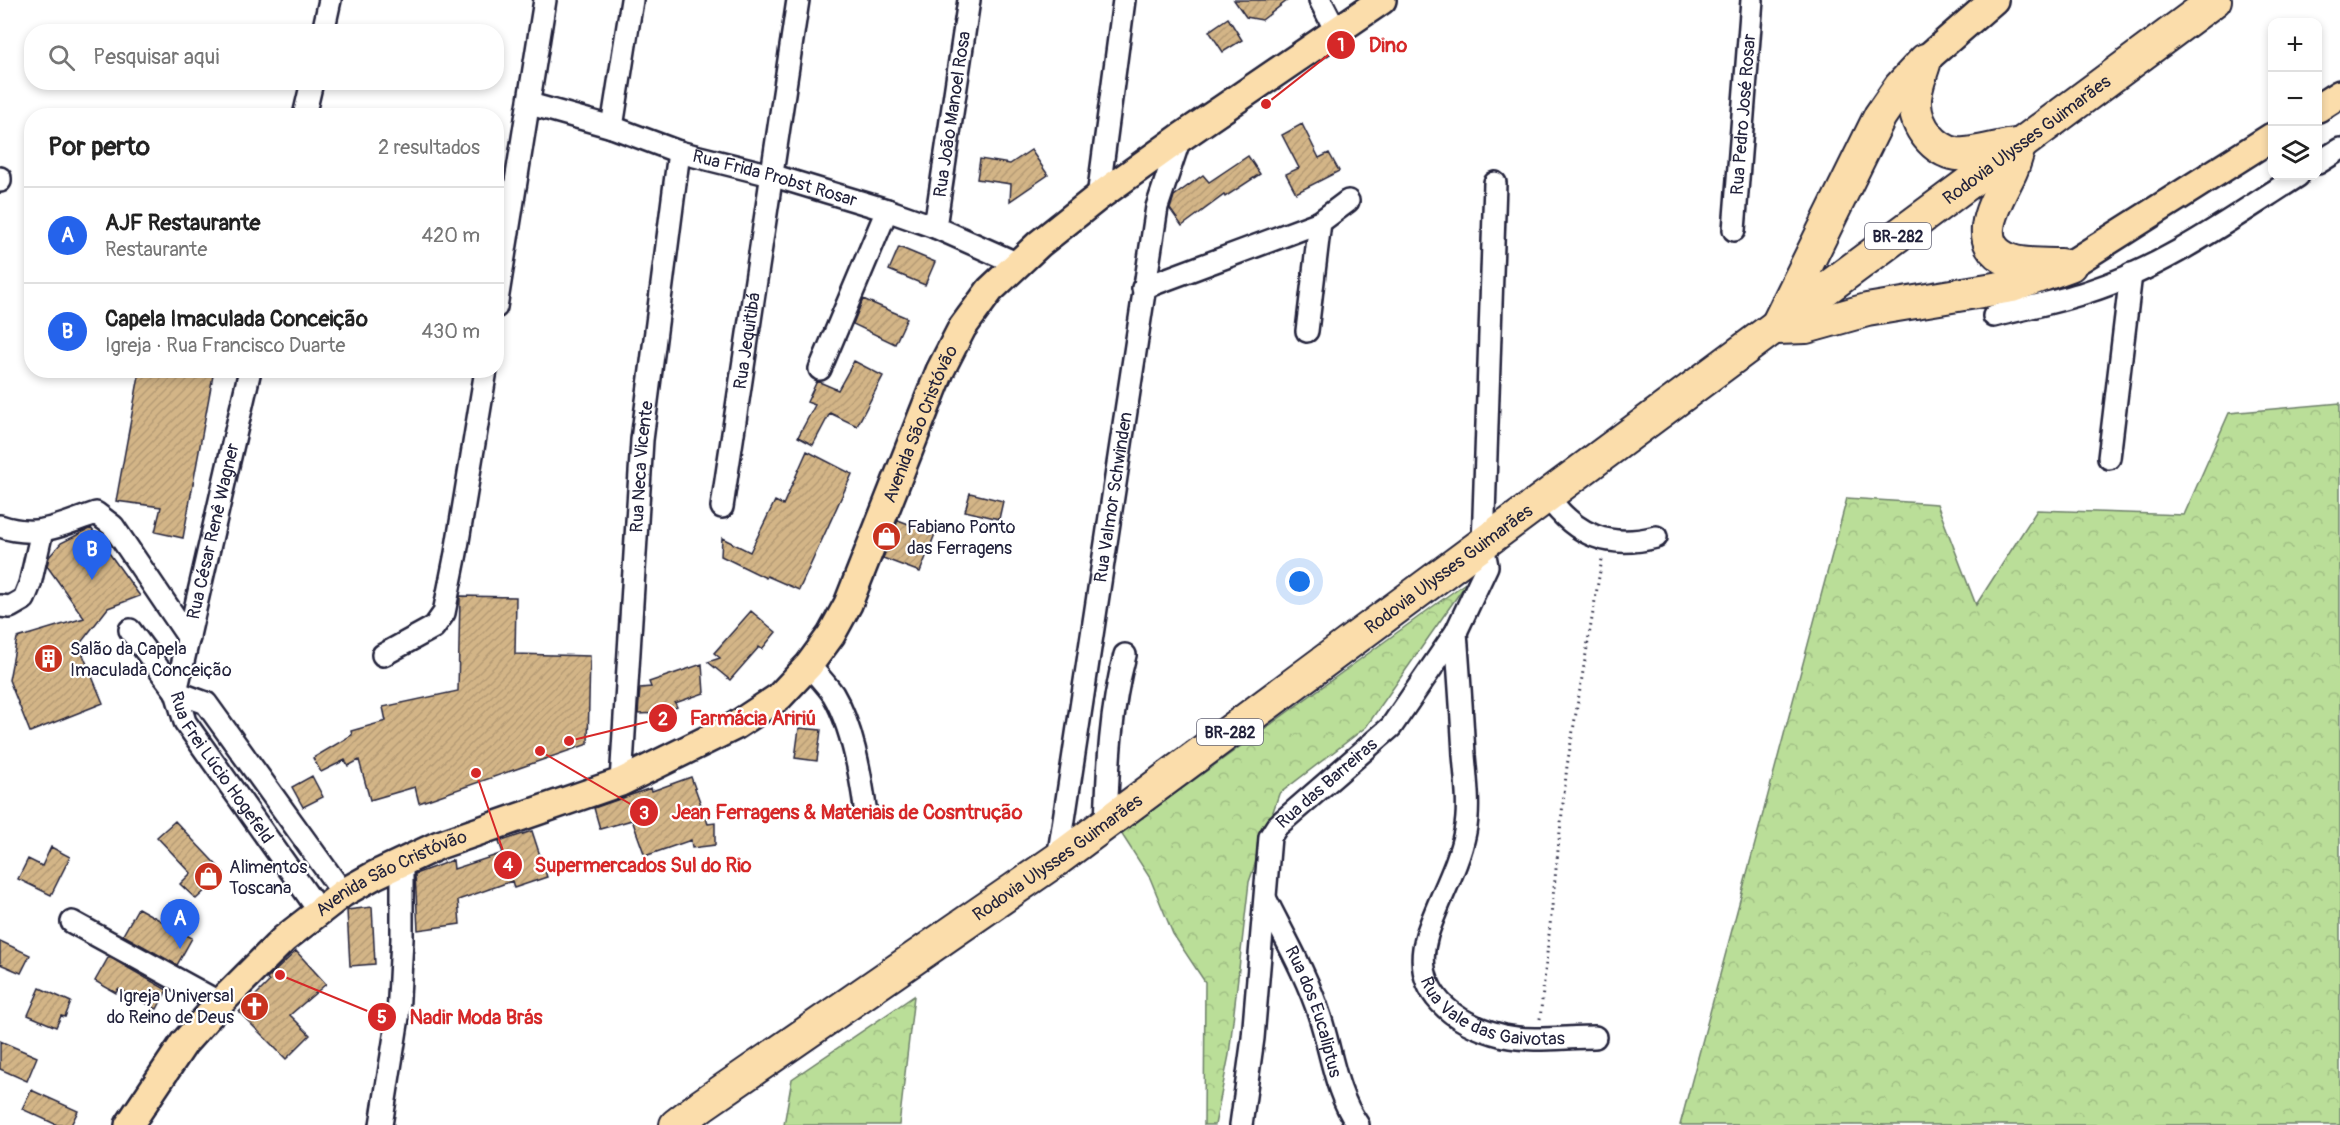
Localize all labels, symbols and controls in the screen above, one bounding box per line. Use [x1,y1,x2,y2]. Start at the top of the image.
map controls [2268,18,2322,180]
button: + [2268,18,2322,72]
search box [24,24,504,90]
callout: Dino [1326,26,1419,64]
street label: Rua João Manoel Rosa [929,30,976,199]
street label: Rua Pedro José Rosar [1726,32,1761,196]
text: Dino [1369,33,1407,58]
text: 1 [1337,34,1345,57]
icon: search [45,41,78,74]
text: Pesquisar aqui [93,43,219,71]
street label: Rodovia Ulysses Guimarães [1938,70,2116,210]
button: − [2268,72,2322,126]
button: layers [2268,126,2322,180]
text: Por perto [48,131,150,163]
text: 2 resultados [378,135,480,160]
street label: Rua Frida Probst Rosar [690,145,860,212]
text: AJF Restaurante [105,209,260,237]
text: A [61,223,74,248]
text: 420 m [421,223,480,248]
road number: BR-282 [1865,223,1931,249]
text: Restaurante [105,237,207,262]
street label: Rua Jequitibá [729,291,766,391]
text: Capela Imaculada Conceição [105,305,368,333]
text: B [62,319,73,344]
text: 430 m [421,319,480,344]
text: Igreja · Rua Francisco Duarte [105,333,345,358]
street label: Avenida São Cristóvão [878,341,963,506]
street label: Rua Neca Vicente [625,399,659,533]
street label: Rua Valmor Schwinden [1089,410,1138,584]
street label: Rua César Renê Wagner [182,440,245,622]
street label: Rodovia Ulysses Guimarães [1360,500,1537,639]
place label: Fabiano Ponto das Ferragens [907,516,1016,560]
shop icon: Fabiano Ponto das Ferragens [870,521,902,553]
pin: B [72,530,112,580]
your location [1285,567,1314,596]
place label: Salão da Capela Imaculada Conceição [70,638,232,682]
building icon: Salão da Capela Imaculada Conceição [33,643,65,675]
street label: Rua Frei Lúcio Hogefeld [165,689,279,848]
callout: Farmácia Aririú [648,699,829,737]
text: Farmácia Aririú [690,706,816,731]
text: 2 [658,708,668,731]
road number: BR-282 [1197,719,1263,745]
street label: Rua das Barreiras [1271,733,1382,834]
street label: Rodovia Ulysses Guimarães [968,789,1147,926]
callout: Jean Ferragens & Materiais de Cosntrução [629,793,1035,831]
text: Jean Ferragens & Materiais de Cosntrução [671,800,1023,825]
text: 3 [639,802,649,825]
street label: Avenida São Cristóvão [311,825,470,922]
callout: Supermercados Sul do Rio [493,846,764,884]
text: Supermercados Sul do Rio [535,853,752,878]
text: 4 [503,854,514,877]
place label: Alimentos Toscana [229,856,307,900]
shop icon: Alimentos Toscana [192,861,224,893]
pin: A [160,900,200,949]
street label: Rua dos Eucaliptus [1279,942,1347,1080]
street label: Rua Vale das Gaivotas [1415,974,1565,1051]
place label: Igreja Universal do Reino de Deus [106,985,234,1029]
church icon: Igreja Universal do Reino de Deus [239,990,271,1022]
callout: Nadir Moda Brás [367,998,554,1036]
text: Nadir Moda Brás [410,1005,543,1030]
text: 5 [377,1006,387,1029]

